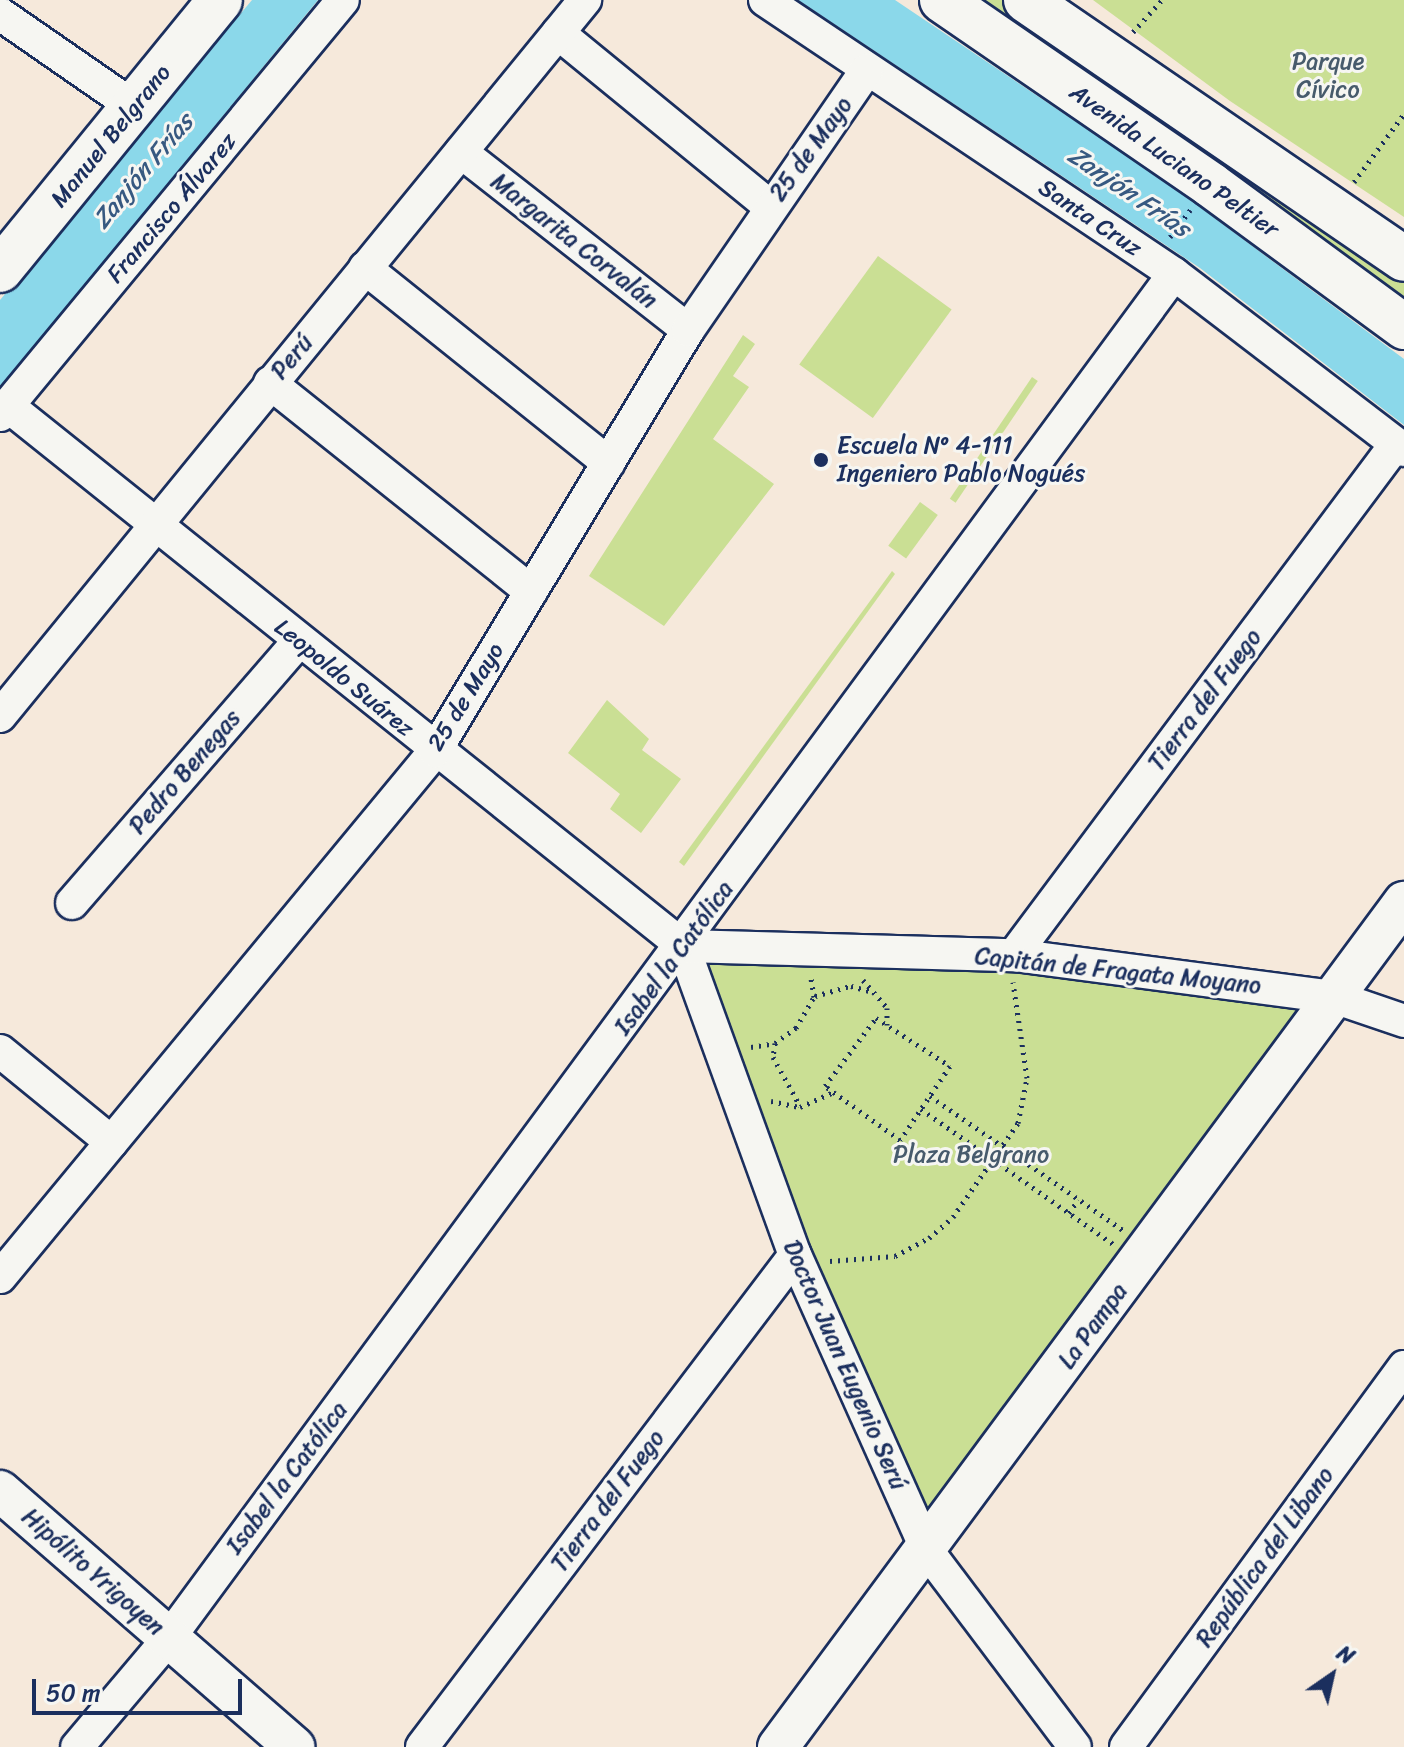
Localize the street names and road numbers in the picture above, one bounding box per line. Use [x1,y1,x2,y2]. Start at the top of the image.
street label: Manuel Belgrano [45,59,177,213]
street label: Avenida Luciano Peltier [1064,78,1284,244]
street label: 25 de Mayo [763,91,859,207]
street label: Francisco Álvarez [101,127,243,289]
street label: Margarita Corvalán [485,167,663,315]
street label: Santa Cruz [1033,173,1147,263]
street label: Perú [265,329,319,385]
street label: Leopoldo Suárez [268,613,420,743]
street label: Tierra del Fuego [1142,623,1268,777]
street label: 25 de Mayo [421,638,511,756]
street label: Pedro Benegas [123,704,247,840]
street label: Isabel la Católica [609,875,739,1041]
street label: Capitán de Fragata Moyano [974,942,1262,1000]
street label: Doctor Juan Eugenio Serú [777,1235,913,1495]
street label: La Pampa [1052,1277,1134,1375]
street label: Isabel la Católica [220,1396,354,1560]
street label: Tierra del Fuego [545,1424,671,1578]
street label: República del Libano [1190,1462,1340,1652]
street label: Hipólito Yrigoyen [16,1502,170,1642]

